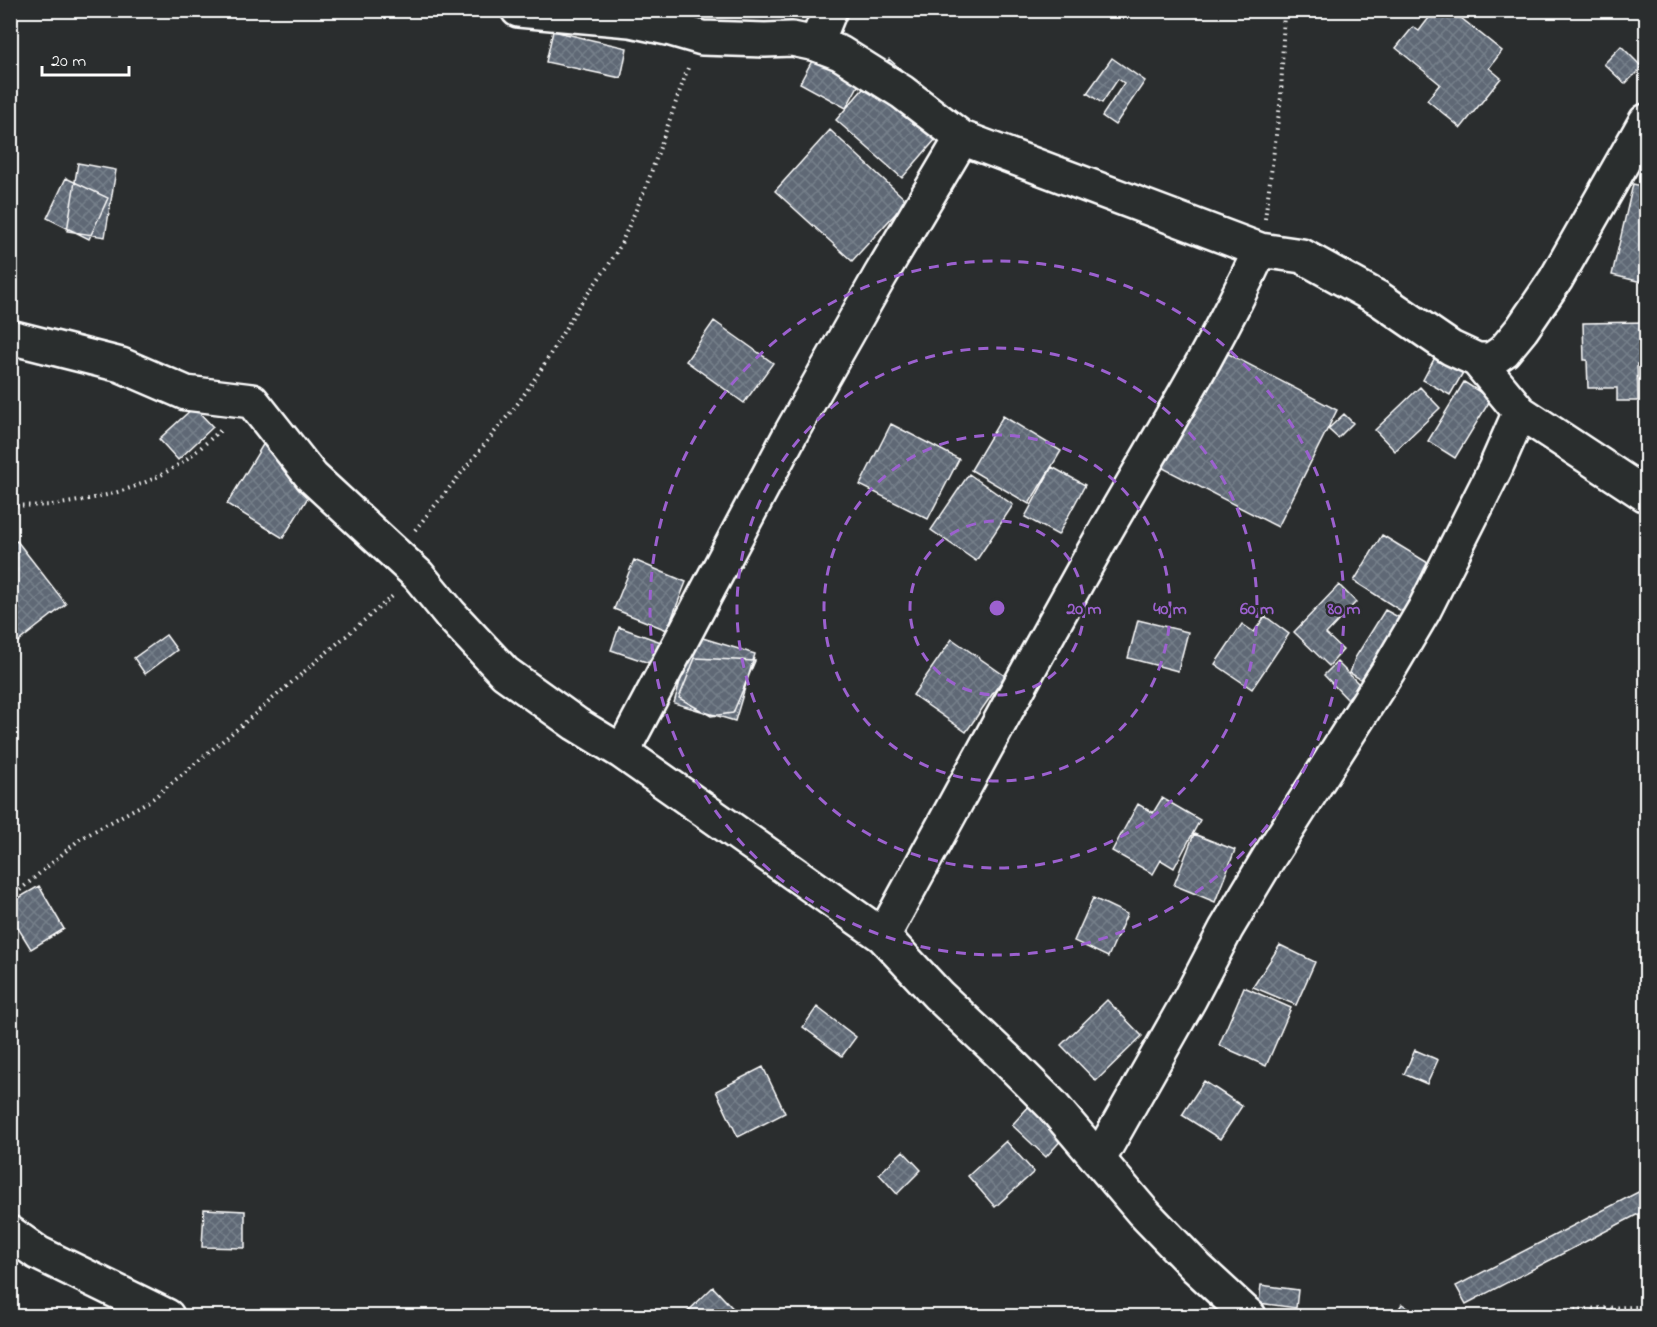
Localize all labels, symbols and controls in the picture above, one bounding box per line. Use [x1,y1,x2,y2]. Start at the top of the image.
scale bar [42,39,129,77]
text: 20 m [51,49,86,75]
text: 20 m [1065,597,1102,623]
text: 40 m [1153,597,1187,623]
text: 60 m [1240,597,1274,623]
text: 80 m [1327,597,1361,623]
centre of rings [987,598,1007,618]

